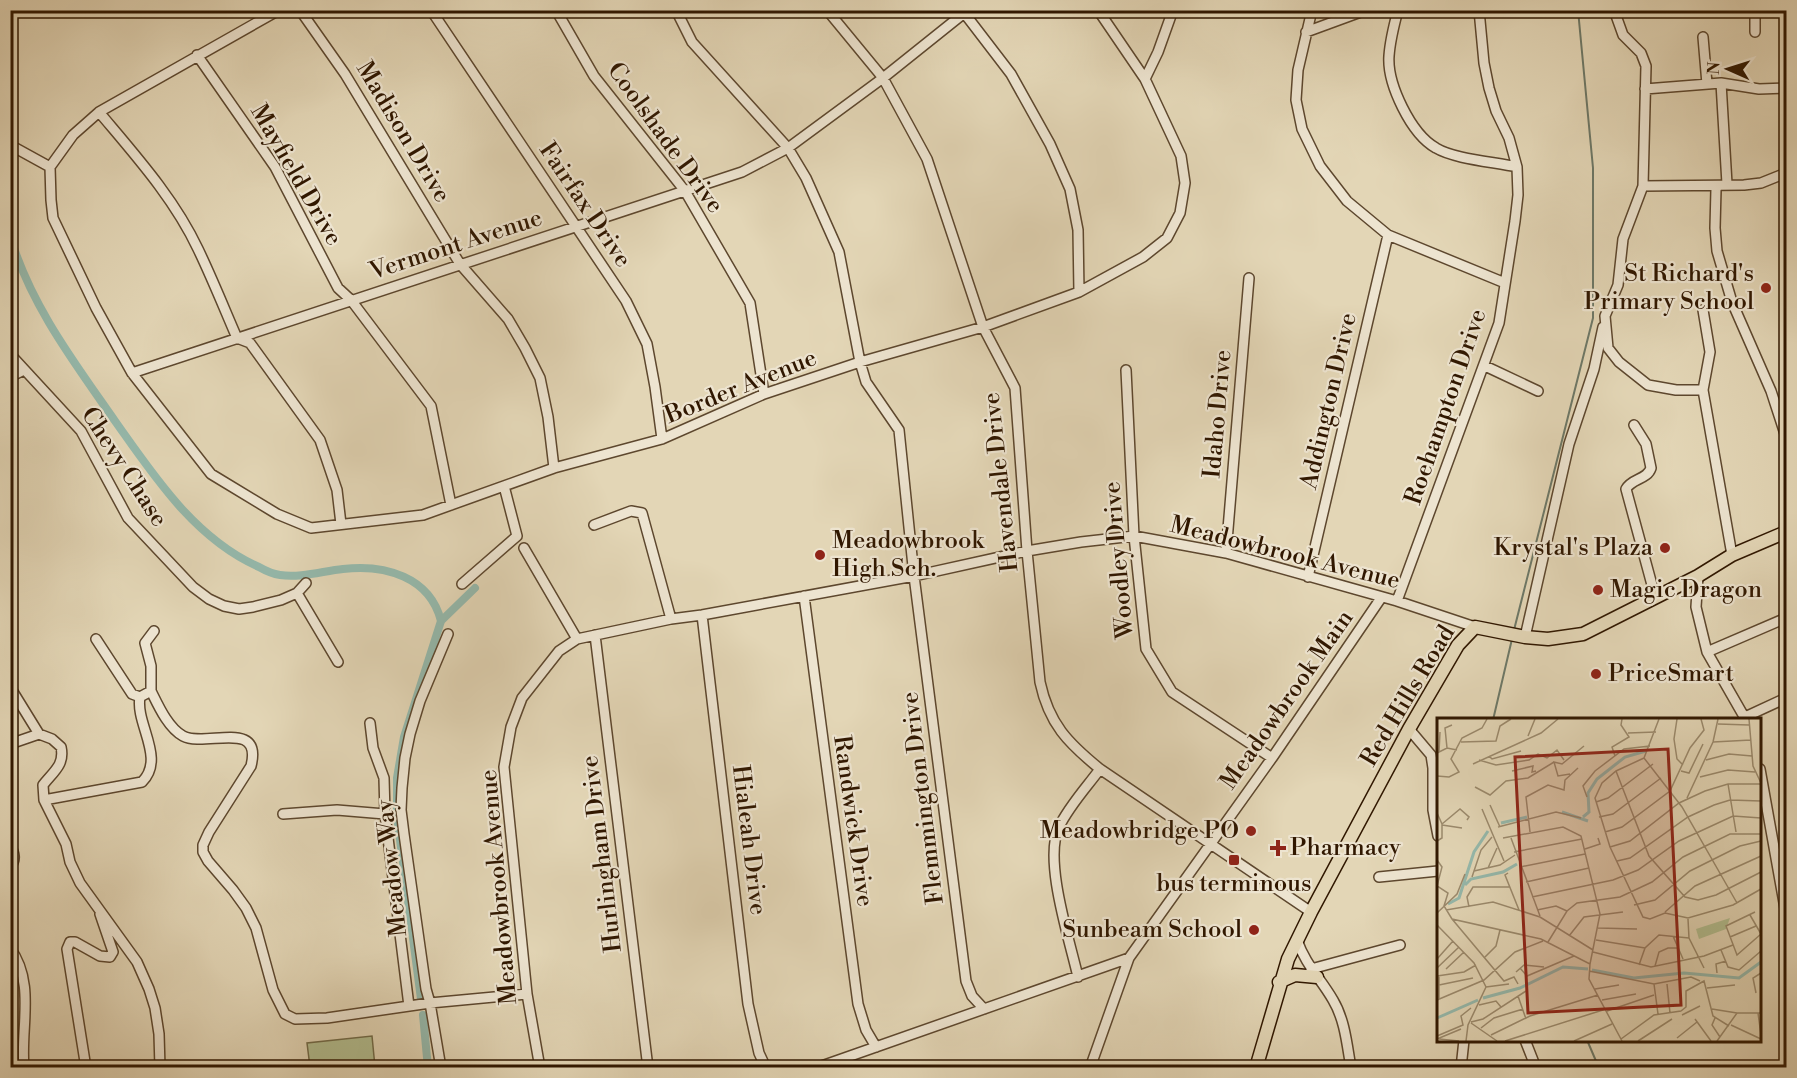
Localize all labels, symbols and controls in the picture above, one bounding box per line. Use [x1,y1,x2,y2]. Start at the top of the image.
north arrow [1698,39,1758,99]
street label: Madison Drive [349,56,457,208]
street label: Coolshade Drive [600,57,730,219]
text: N [1704,61,1724,75]
street label: Mayfield Drive [243,99,349,251]
street label: Fairfax Drive [532,137,638,273]
street label: Vermont Avenue [365,203,546,287]
place label: St Richard's Primary School [1584,259,1754,317]
marker: St Richard's Primary School [1759,281,1773,295]
street label: Roehampton Drive [1398,305,1494,509]
street label: Addington Drive [1294,310,1364,493]
street label: Border Avenue [660,343,821,431]
street label: Idaho Drive [1197,349,1239,479]
street label: Havendale Drive [977,391,1025,573]
street label: Chevy Chase [74,401,174,533]
street label: Woodley Drive [1097,480,1141,641]
street label: Meadowbrook Avenue [1167,510,1403,596]
place label: Meadowbrook High Sch. [832,526,985,584]
place label: Krystal's Plaza [1494,533,1654,563]
marker: Krystal's Plaza [1658,541,1672,555]
marker: Meadowbrook High Sch. [813,548,827,562]
place label: Magic Dragon [1610,575,1762,605]
marker: Magic Dragon [1591,583,1605,597]
street label: Meadowbrook Main [1214,604,1360,796]
street label: Red Hills Road [1354,620,1462,772]
place label: PriceSmart [1608,659,1734,689]
marker: PriceSmart [1589,667,1603,681]
street label: Flemmington Drive [895,690,951,906]
inset map [1437,718,1761,1042]
street label: Randwick Drive [826,733,880,909]
street label: Hurlingham Drive [575,754,629,954]
street label: Hialeah Drive [725,763,773,917]
street label: Meadowbrook Avenue [474,768,524,1006]
street label: Meadow Way [370,798,414,938]
place label: Meadowbridge PO [1040,816,1239,846]
marker: Meadowbridge PO [1244,824,1258,838]
place label: Pharmacy [1290,833,1401,863]
marker: Pharmacy [1271,841,1285,855]
marker: bus terminous [1227,853,1241,867]
place label: bus terminous [1156,869,1312,899]
place label: Sunbeam School [1062,915,1242,945]
marker: Sunbeam School [1247,923,1261,937]

